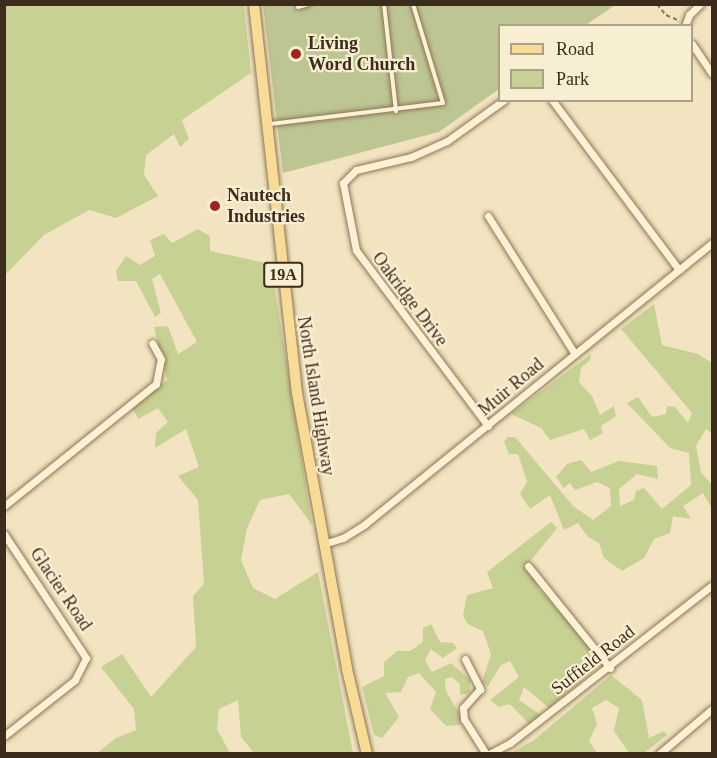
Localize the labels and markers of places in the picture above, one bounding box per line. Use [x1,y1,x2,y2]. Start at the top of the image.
place label: Living Word Church [308,33,415,76]
marker: Living Word Church [289,47,303,61]
place label: Nautech Industries [227,185,305,228]
marker: Nautech Industries [208,199,222,213]

